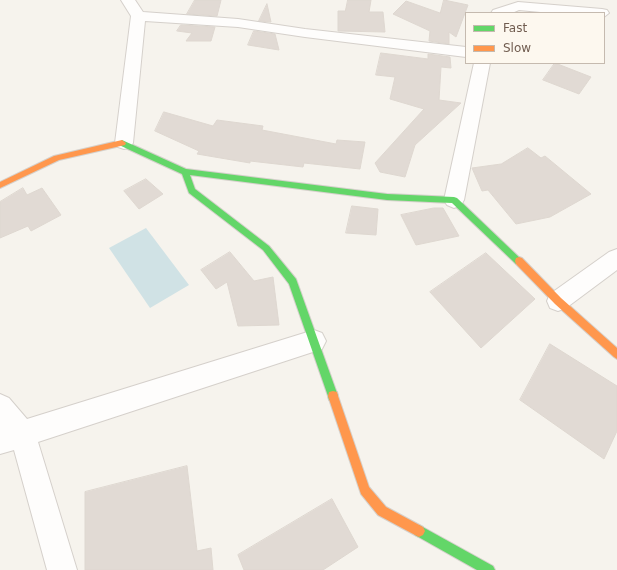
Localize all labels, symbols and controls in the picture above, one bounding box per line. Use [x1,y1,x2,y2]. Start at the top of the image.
legend [465,12,605,64]
text: Fast [503,21,527,35]
text: Slow [503,41,531,55]

